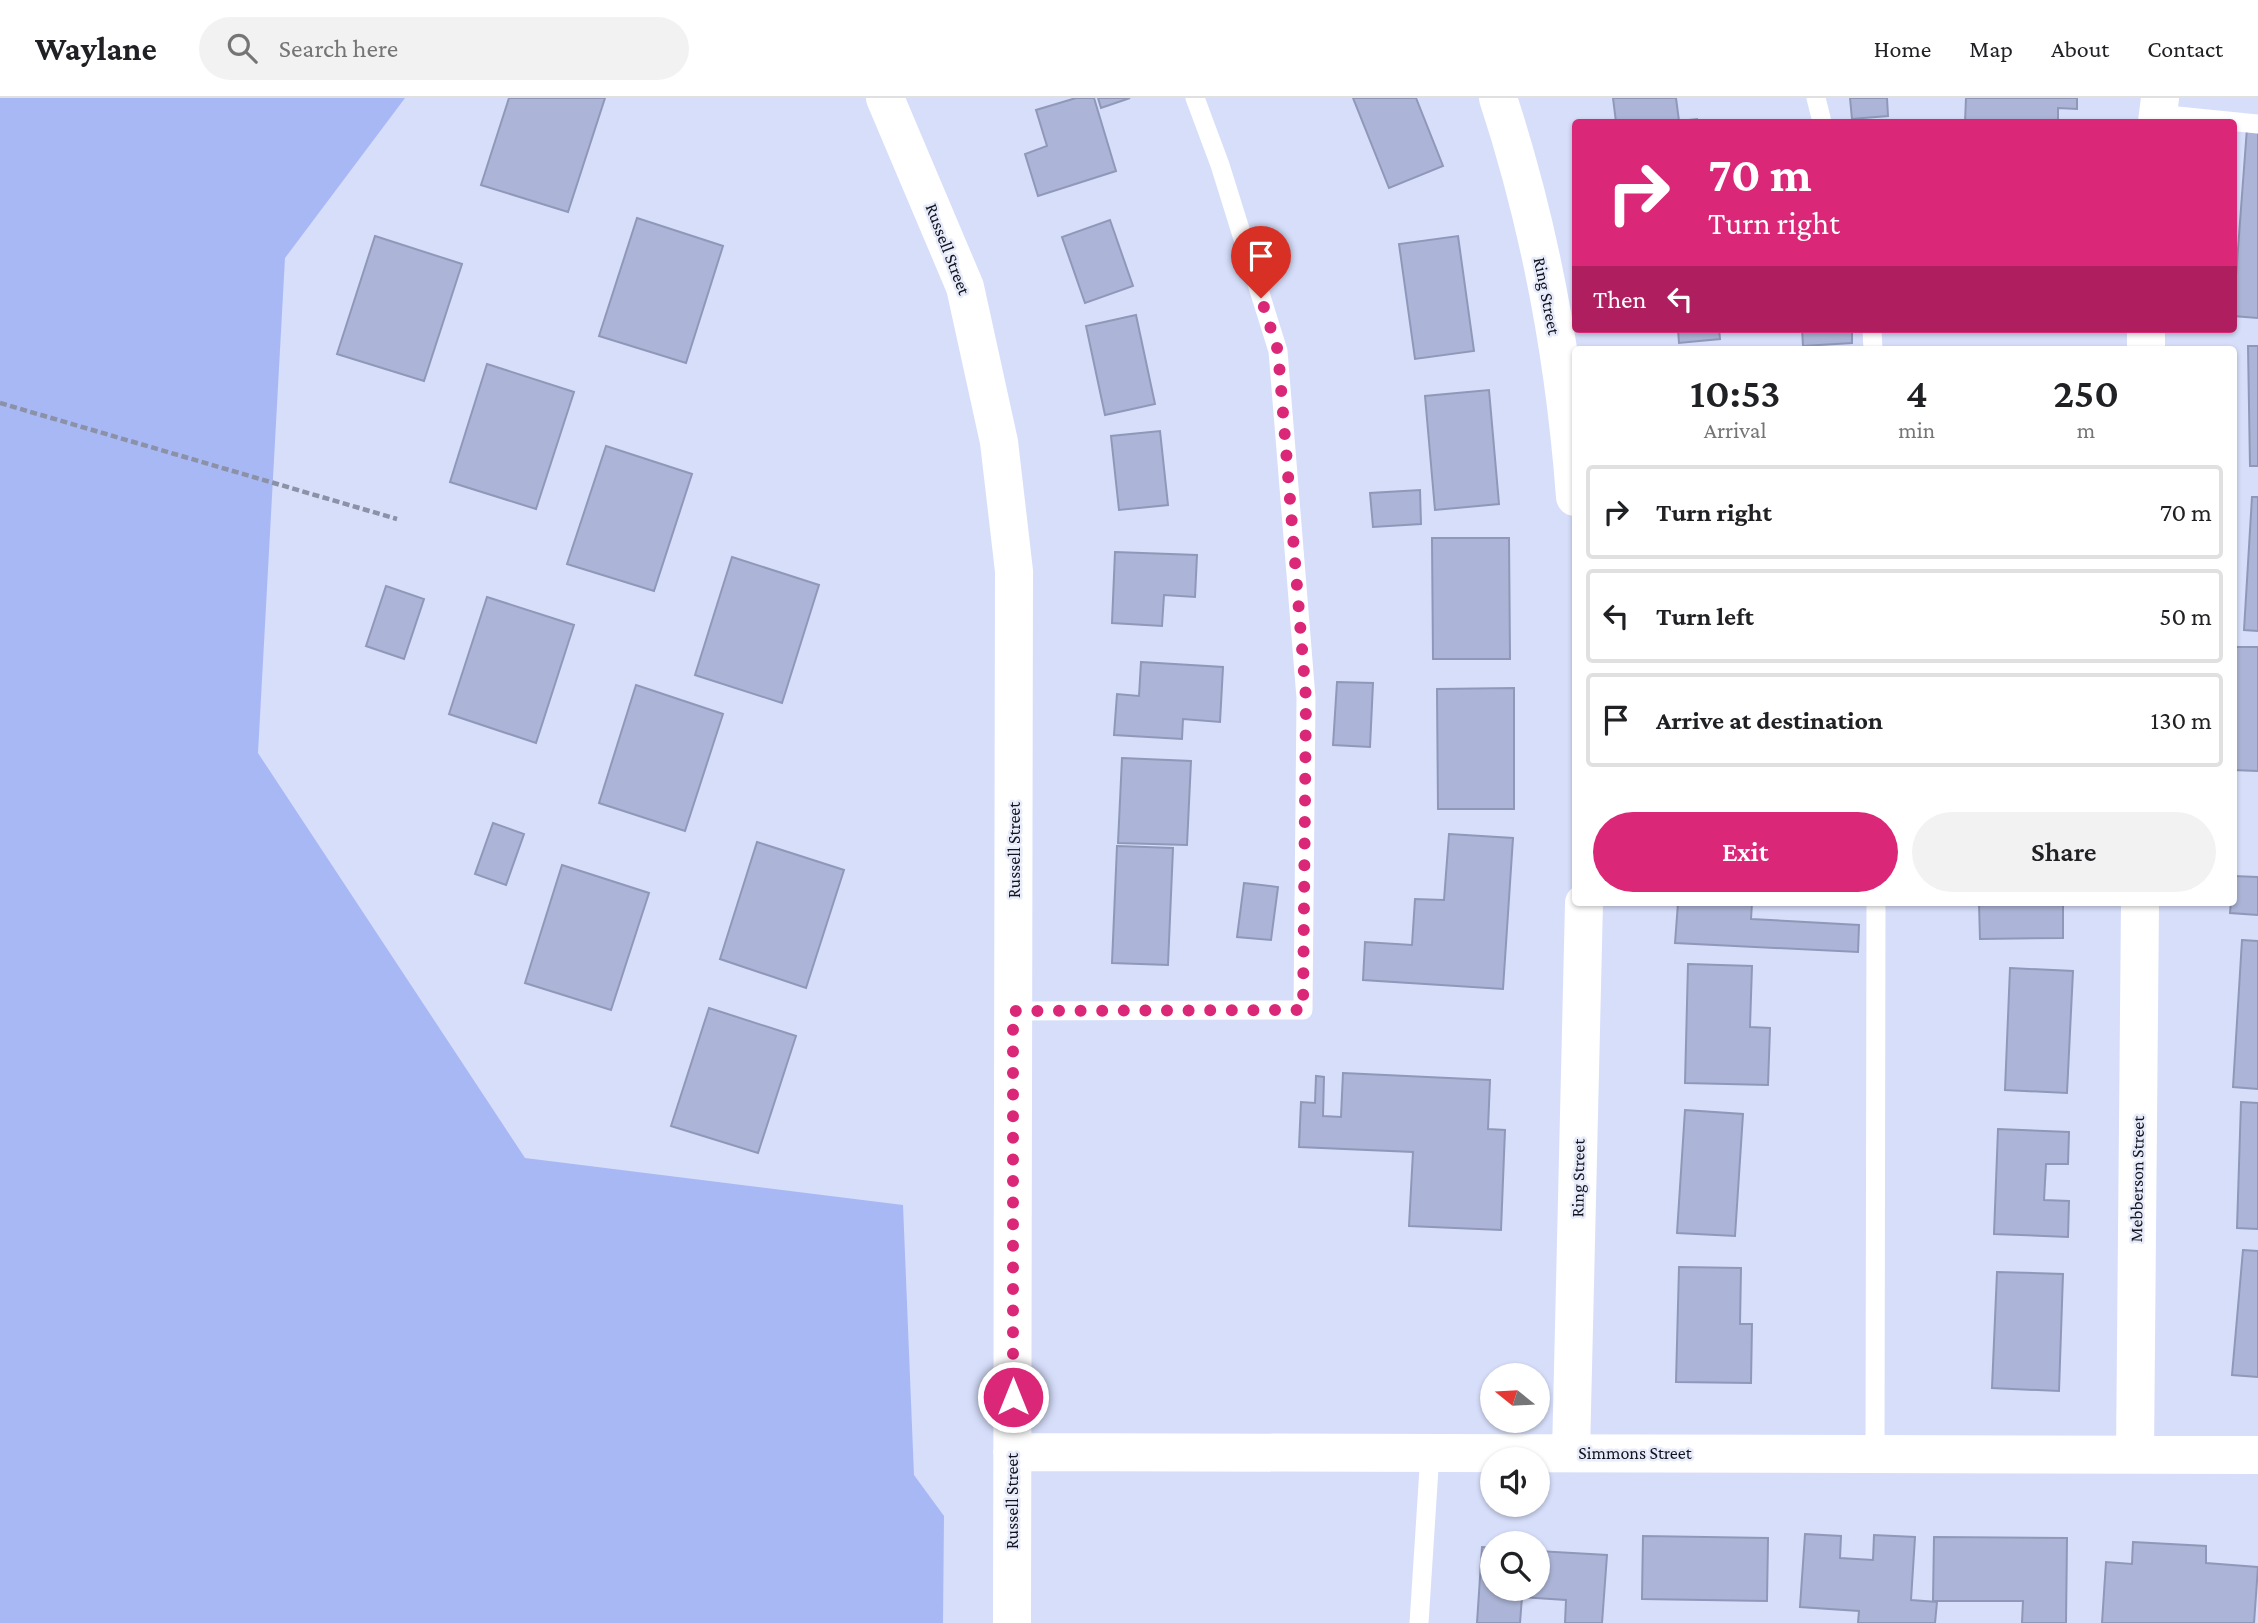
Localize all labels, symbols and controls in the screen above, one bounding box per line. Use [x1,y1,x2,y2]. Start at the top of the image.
search box [199,17,689,80]
icon: search [223,29,261,67]
text: Waylane [35,30,157,67]
text: Search here [279,34,398,63]
text: Home [1874,35,1931,62]
text: Map [1969,35,2013,62]
text: About [2051,35,2109,62]
text: Contact [2147,35,2223,62]
icon: right [1593,147,1684,238]
text: 70 m [1708,147,1812,202]
street label: Russell Street [921,200,975,299]
text: Turn right [1708,205,1840,241]
pin [1231,226,1291,298]
icon: arrive [1242,237,1280,275]
street label: Ring Street [1530,256,1565,338]
icon: left [1661,280,1699,318]
text: Then [1593,285,1647,314]
text: 10:53 [1690,369,1780,416]
text: 4 [1906,369,1928,416]
text: 250 [2053,369,2119,416]
text: Arrival [1704,417,1766,443]
text: min [1898,417,1935,443]
text: m [2077,417,2095,443]
icon: right [1597,493,1635,531]
text: Turn right [1656,498,1772,527]
text: 70 m [2160,498,2212,527]
icon: left [1597,597,1635,635]
text: Turn left [1656,602,1754,631]
text: 50 m [2159,602,2212,631]
icon: arrive [1597,701,1635,739]
text: Arrive at destination [1656,706,1883,735]
text: 130 m [2151,706,2212,735]
street label: Russell Street [1004,801,1024,898]
button: Exit [1593,812,1898,892]
button: Share [1912,812,2216,892]
street label: Mebberson Street [2126,1114,2148,1242]
street label: Ring Street [1567,1137,1589,1217]
position arrow [976,1360,1050,1434]
north arrow [1480,1363,1550,1433]
map controls [1480,1363,1550,1601]
street label: Simmons Street [1578,1443,1693,1463]
button: sound [1480,1447,1550,1517]
street label: Russell Street [1002,1452,1022,1549]
button: search [1480,1531,1550,1601]

